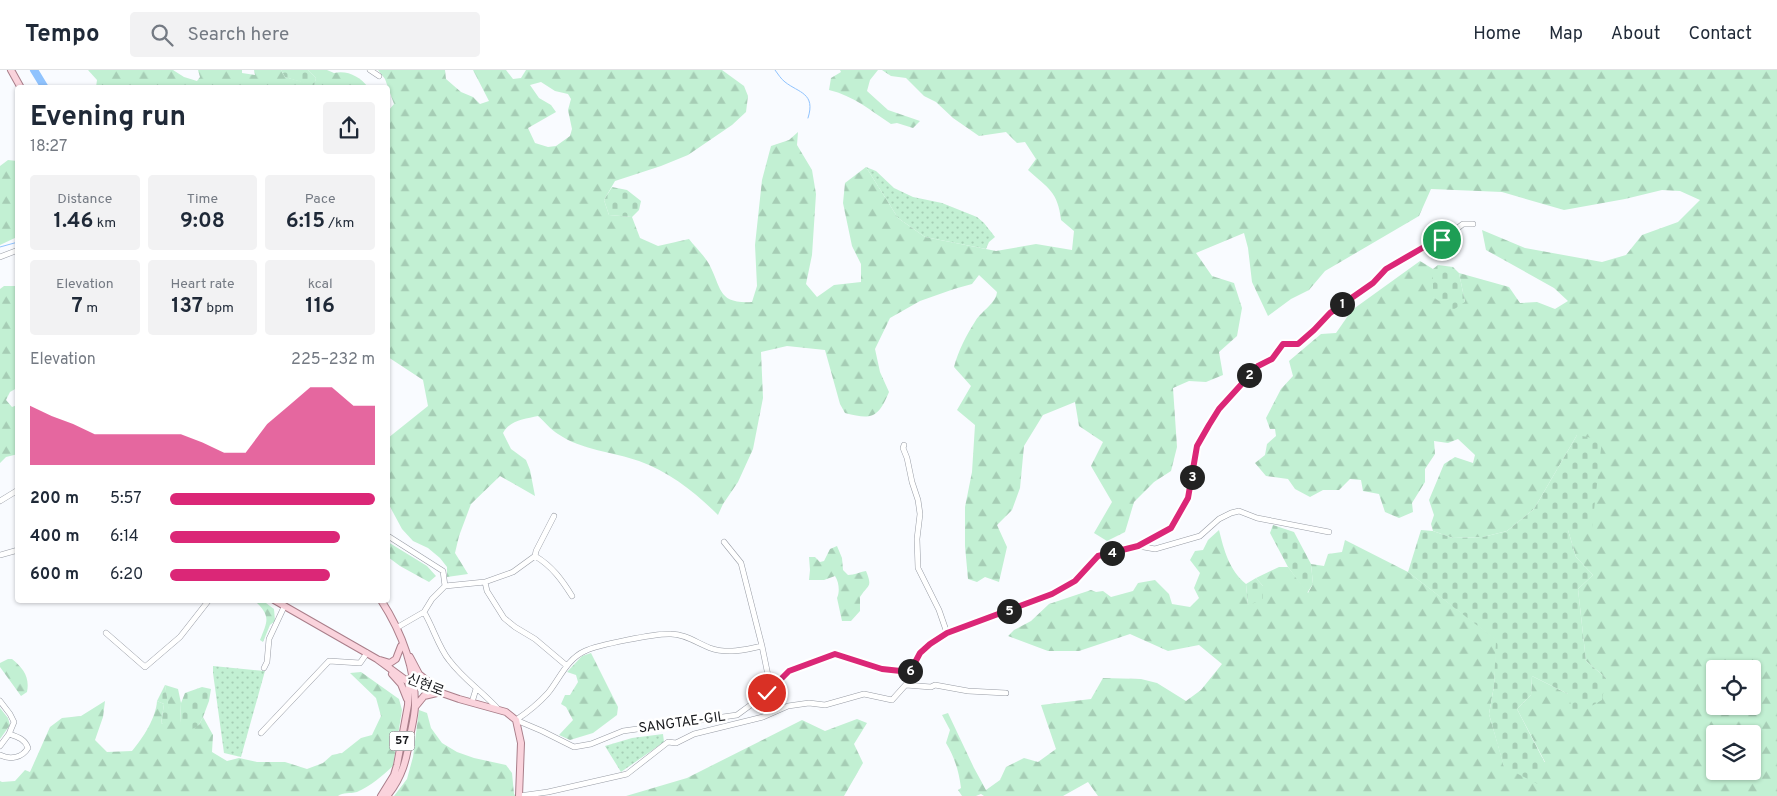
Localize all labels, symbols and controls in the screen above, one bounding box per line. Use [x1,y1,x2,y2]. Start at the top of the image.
search box [130,12,480,57]
text: Tempo [25,20,100,50]
icon: search [148,21,176,49]
text: Search here [188,23,289,47]
text: Home [1473,23,1521,46]
text: Map [1549,23,1583,46]
text: About [1611,23,1660,46]
text: Contact [1688,23,1752,46]
text: Evening run [30,100,186,136]
button: share [323,102,375,154]
text: 18:27 [30,137,67,157]
text: Distance [57,191,112,208]
text: Time [187,191,218,208]
text: Pace [305,191,336,208]
text: 1.46 [53,208,93,235]
text: 9:08 [180,208,225,235]
text: 6:15 [286,208,325,235]
text: km [93,215,116,232]
text: /km [325,215,354,232]
pin [1421,219,1463,261]
icon: arrive [1428,226,1456,254]
text: Elevation [56,276,114,293]
text: Heart rate [170,276,235,293]
text: kcal [308,276,333,293]
pin: 1 [1330,292,1354,316]
text: 7 [72,293,83,320]
text: 137 [171,293,203,320]
text: 116 [305,293,335,320]
text: 1 [1340,296,1345,313]
text: m [83,300,98,317]
text: bpm [203,300,234,317]
text: Elevation [30,350,96,370]
text: 225–232 m [291,350,375,370]
pin: 2 [1236,362,1262,388]
text: 2 [1245,367,1254,384]
pin: 3 [1180,464,1204,490]
text: 3 [1188,469,1197,486]
text: 200 m [30,489,79,509]
text: 5:57 [110,489,142,509]
text: 400 m [30,527,79,547]
text: 6:14 [110,527,139,547]
pin: 4 [1100,540,1124,566]
text: 4 [1108,545,1117,562]
text: 600 m [30,565,79,585]
text: 6:20 [110,565,143,585]
pin: 5 [996,598,1022,624]
text: 5 [1005,603,1014,620]
pin: 6 [898,658,922,684]
map controls [1706,660,1761,780]
button: locate [1706,660,1761,715]
text: 6 [906,663,915,680]
street label: 신현로 [404,670,447,701]
pin [746,672,788,714]
icon: check [753,679,781,707]
street label: SANGTAE-GIL [638,708,727,737]
button: layers [1706,725,1761,780]
road number: 57 [390,731,414,750]

